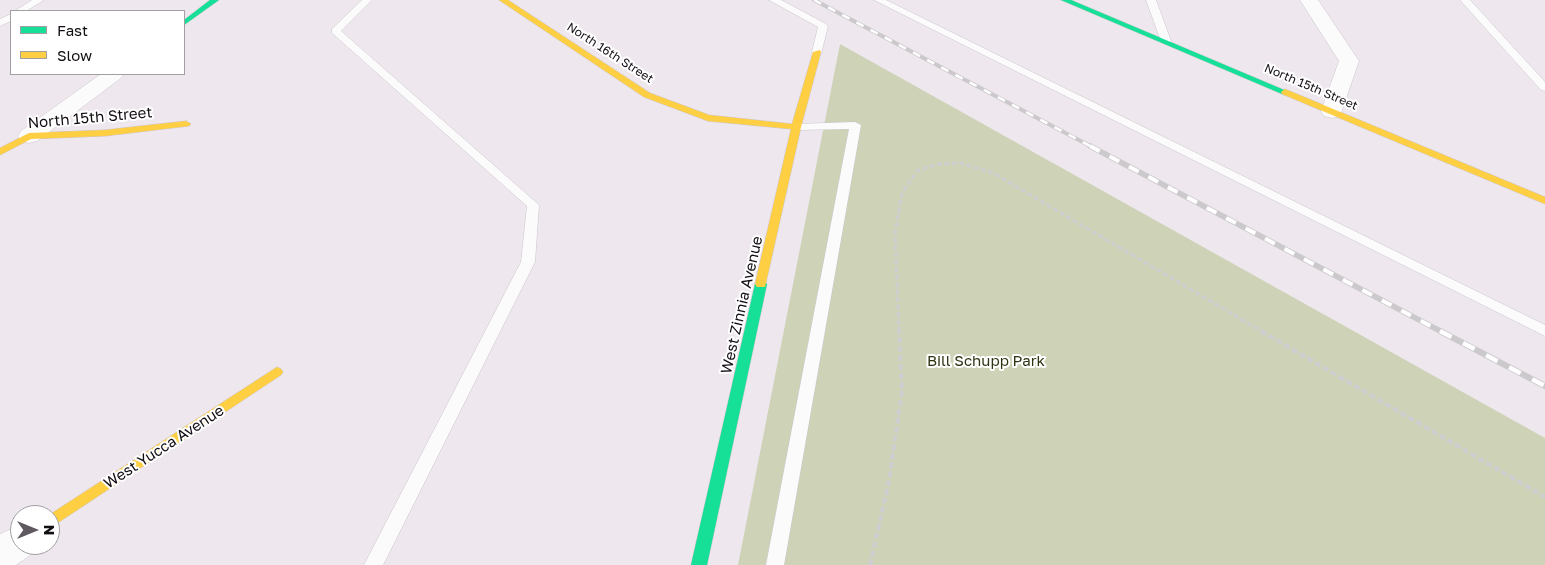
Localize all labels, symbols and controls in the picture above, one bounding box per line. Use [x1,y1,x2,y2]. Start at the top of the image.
legend [10,10,185,75]
street label: North 16th Street [564,20,656,86]
text: Fast [57,21,88,39]
text: Slow [57,46,92,64]
street label: North 15th Street [1262,61,1360,113]
street label: North 15th Street [27,104,153,132]
street label: West Zinnia Avenue [717,234,767,376]
park label: Bill Schupp Park [927,352,1045,370]
street label: West Yucca Avenue [101,401,227,493]
north arrow [10,505,60,555]
text: N [41,525,58,535]

